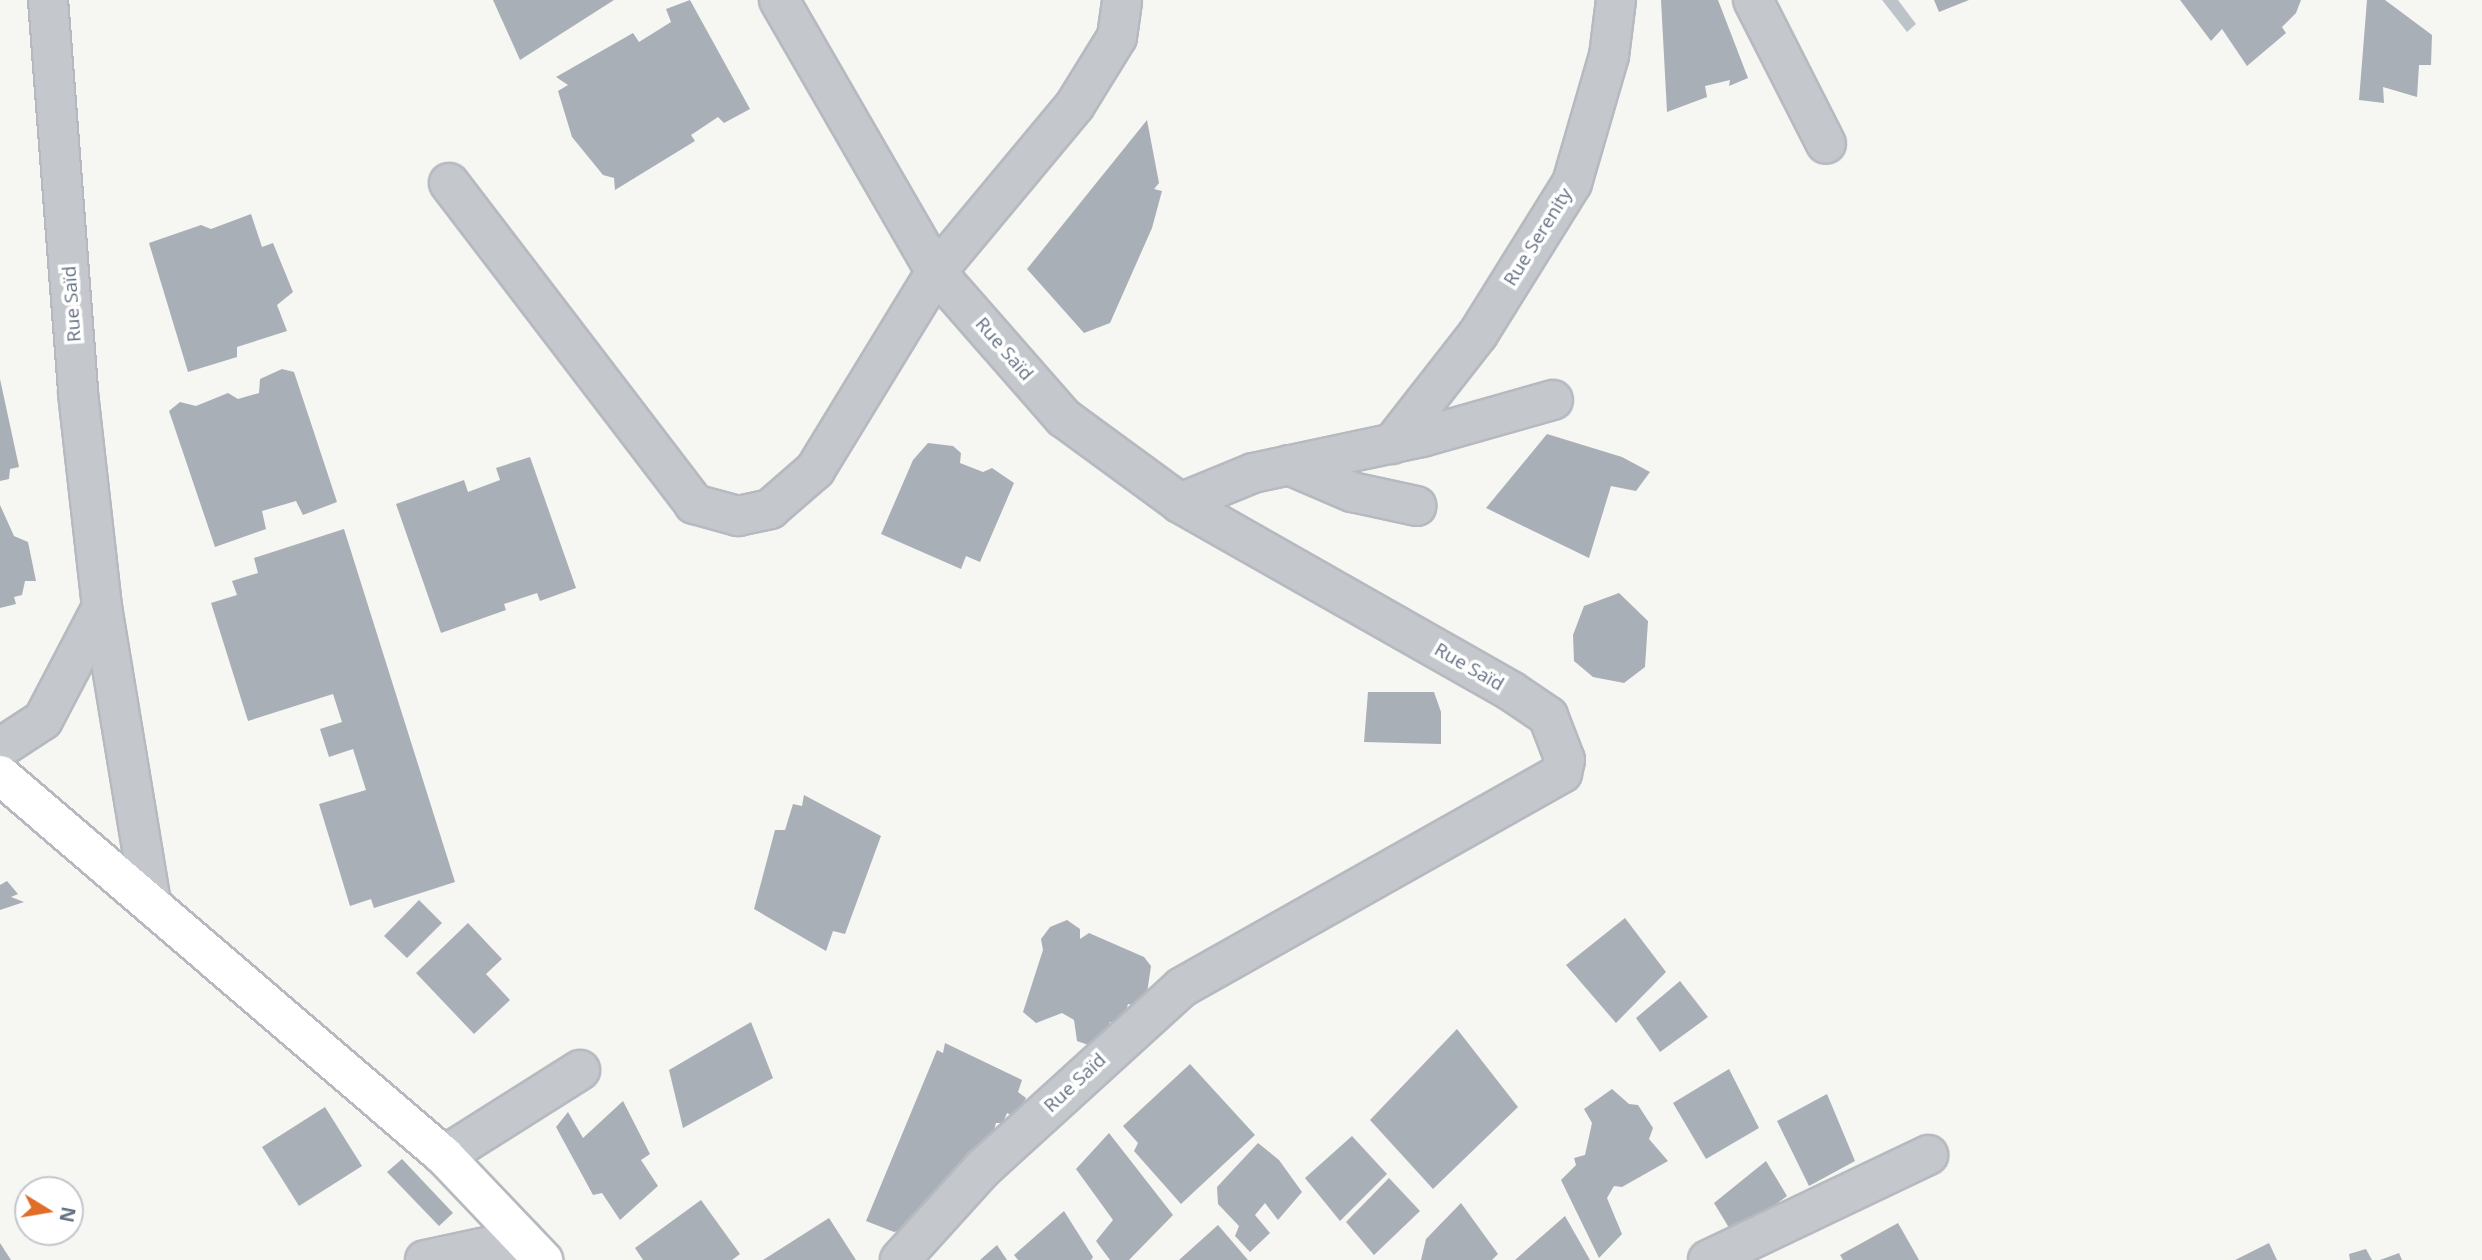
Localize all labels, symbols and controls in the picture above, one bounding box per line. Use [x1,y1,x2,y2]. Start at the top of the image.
street label: Rue Serenity [1499,184,1577,290]
street label: Rue Saïd [58,265,86,343]
street label: Rue Saïd [970,313,1038,385]
street label: Rue Saïd [1430,638,1508,696]
street label: Rue Saïd [1039,1049,1111,1117]
north arrow [14,1176,84,1246]
text: N [53,1205,82,1225]

